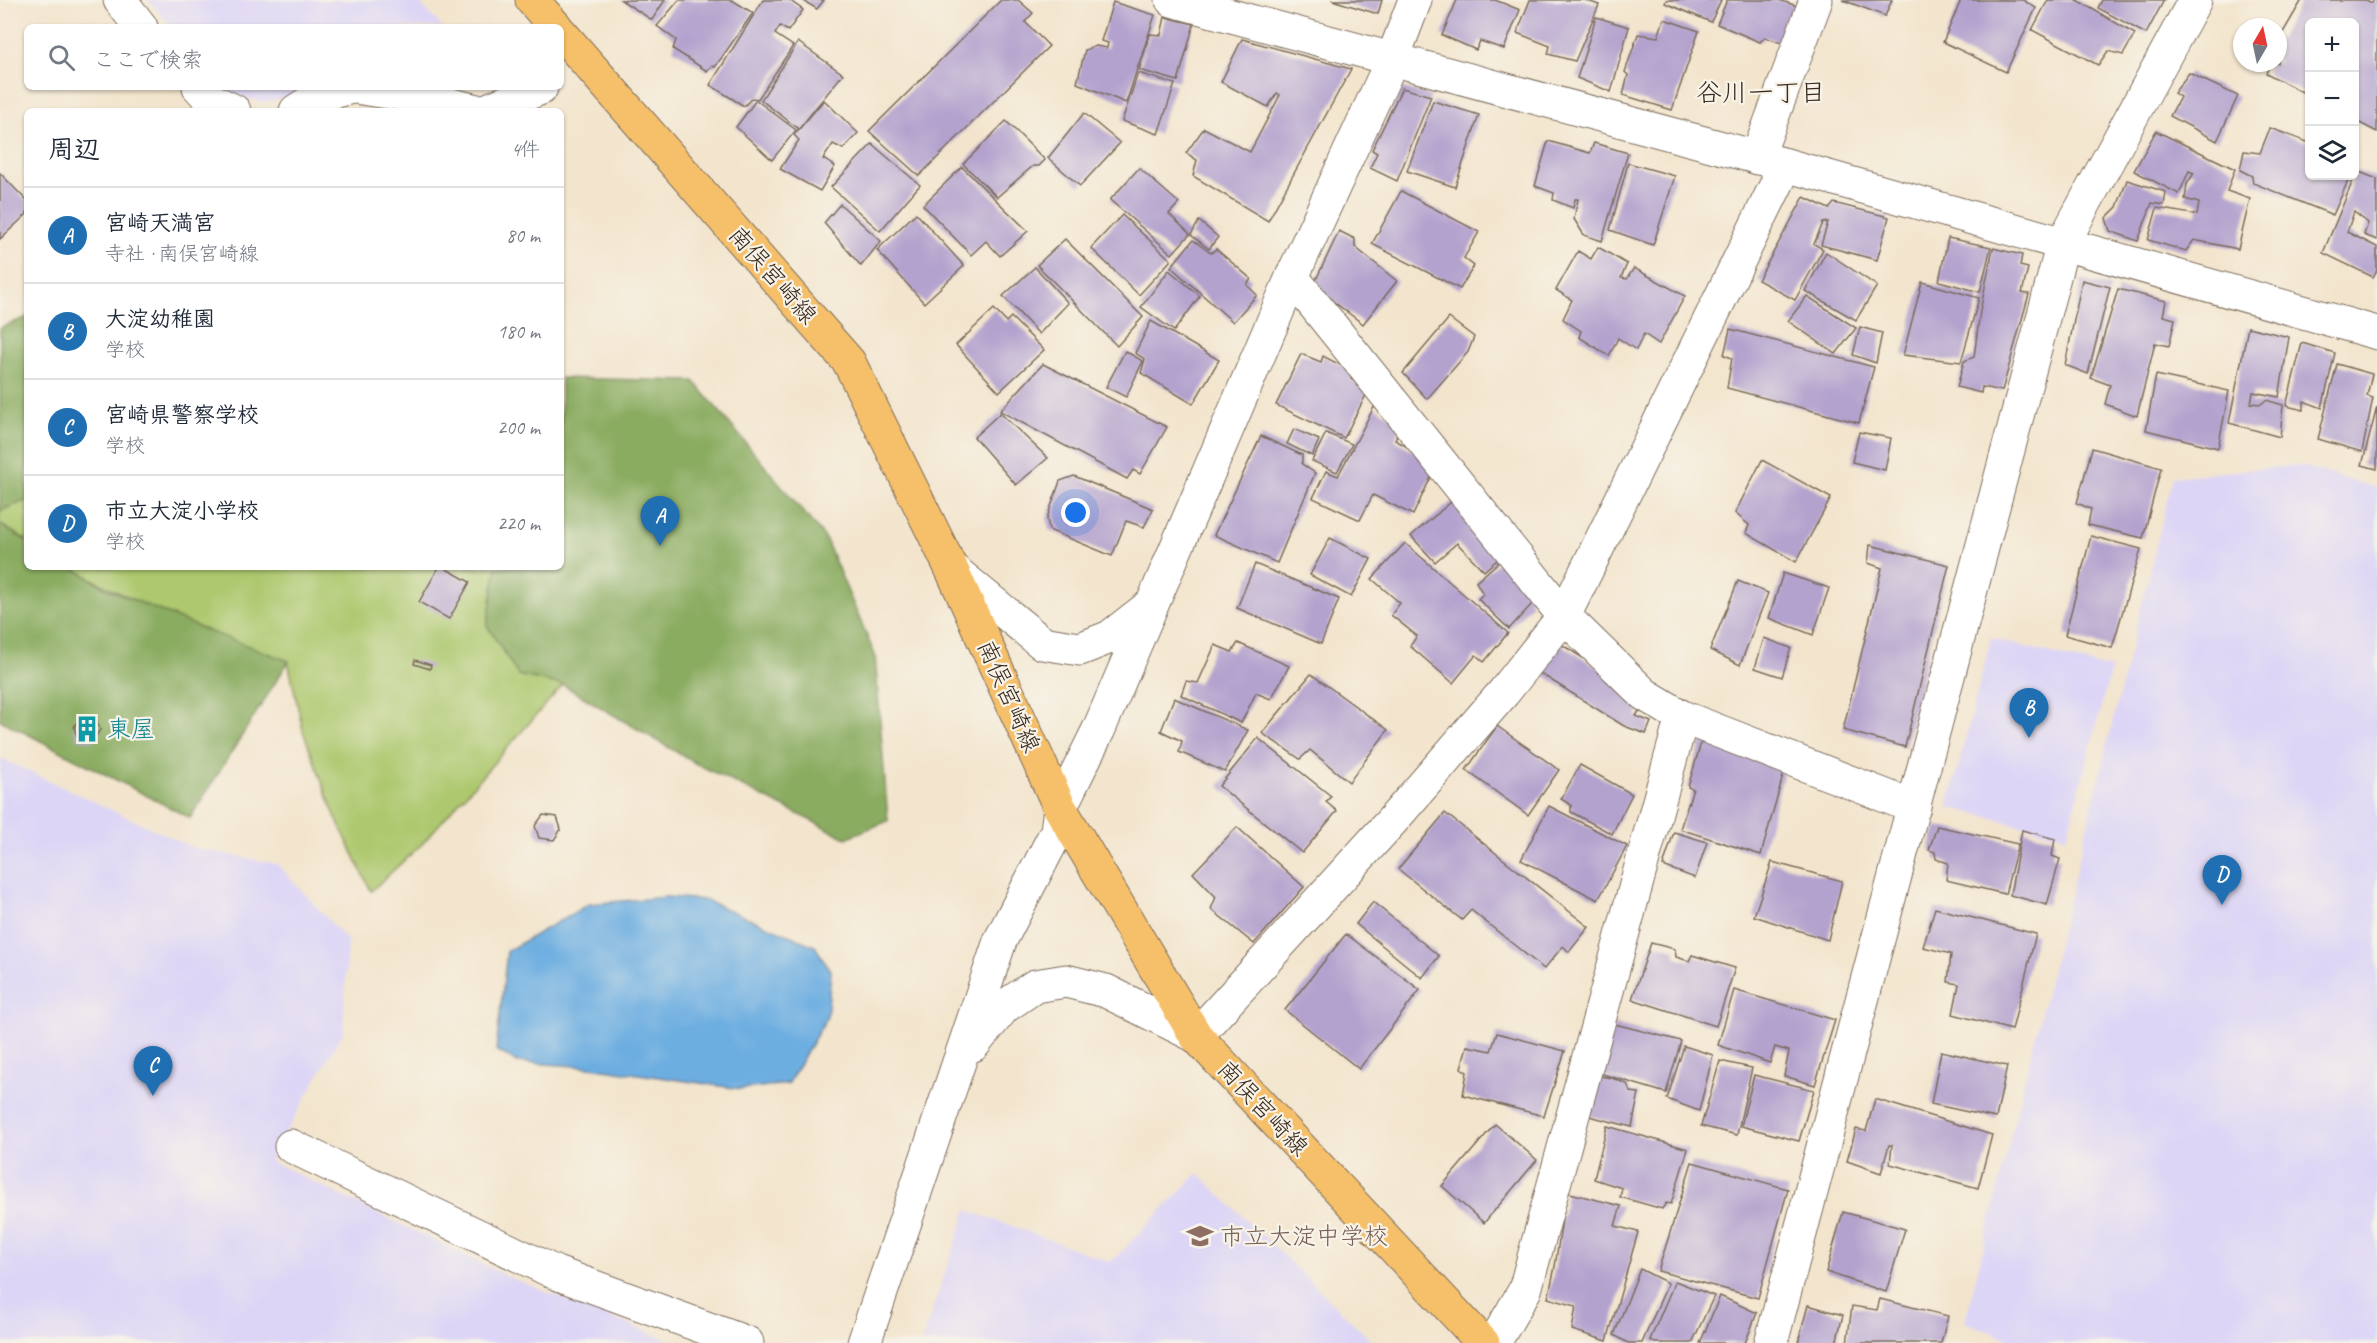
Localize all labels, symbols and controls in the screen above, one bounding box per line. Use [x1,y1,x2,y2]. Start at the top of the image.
north arrow [2233,18,2287,72]
map controls [2305,18,2359,180]
button: + [2305,18,2359,72]
search box [24,24,564,90]
icon: search [45,41,78,74]
text: ここで検索 [93,46,203,74]
button: − [2305,72,2359,126]
district label: 谷川一丁目 [1696,76,1826,109]
button: layers [2305,126,2359,180]
text: 周辺 [48,133,100,166]
text: 4件 [511,137,540,162]
text: 宮崎天満宮 [105,209,215,237]
street label: 南俣宮崎線 [722,220,824,330]
text: A [62,223,73,248]
text: 80 m [506,223,540,248]
text: 寺社 · 南俣宮崎線 [105,241,258,266]
text: 大淀幼稚園 [105,305,215,333]
text: B [62,319,73,344]
text: 180 m [497,319,540,344]
text: 学校 [105,337,145,362]
text: 宮崎県警察学校 [105,401,259,429]
text: C [63,415,72,440]
text: 200 m [497,415,540,440]
text: 学校 [105,433,145,458]
pin: A [640,496,680,546]
text: 市立大淀小学校 [105,497,259,525]
your location [1061,498,1090,527]
text: D [62,511,73,536]
text: 220 m [497,511,540,536]
text: 学校 [105,529,145,554]
street label: 南俣宮崎線 [971,635,1047,757]
pin: B [2010,688,2048,738]
building icon: 東屋 [72,714,102,744]
place label: 東屋 [107,714,155,744]
pin: D [2202,856,2242,905]
pin: C [134,1046,172,1096]
street label: 南俣宮崎線 [1211,1054,1315,1162]
school or university icon: 市立大淀中学校 [1185,1221,1215,1251]
place label: 市立大淀中学校 [1220,1221,1388,1251]

